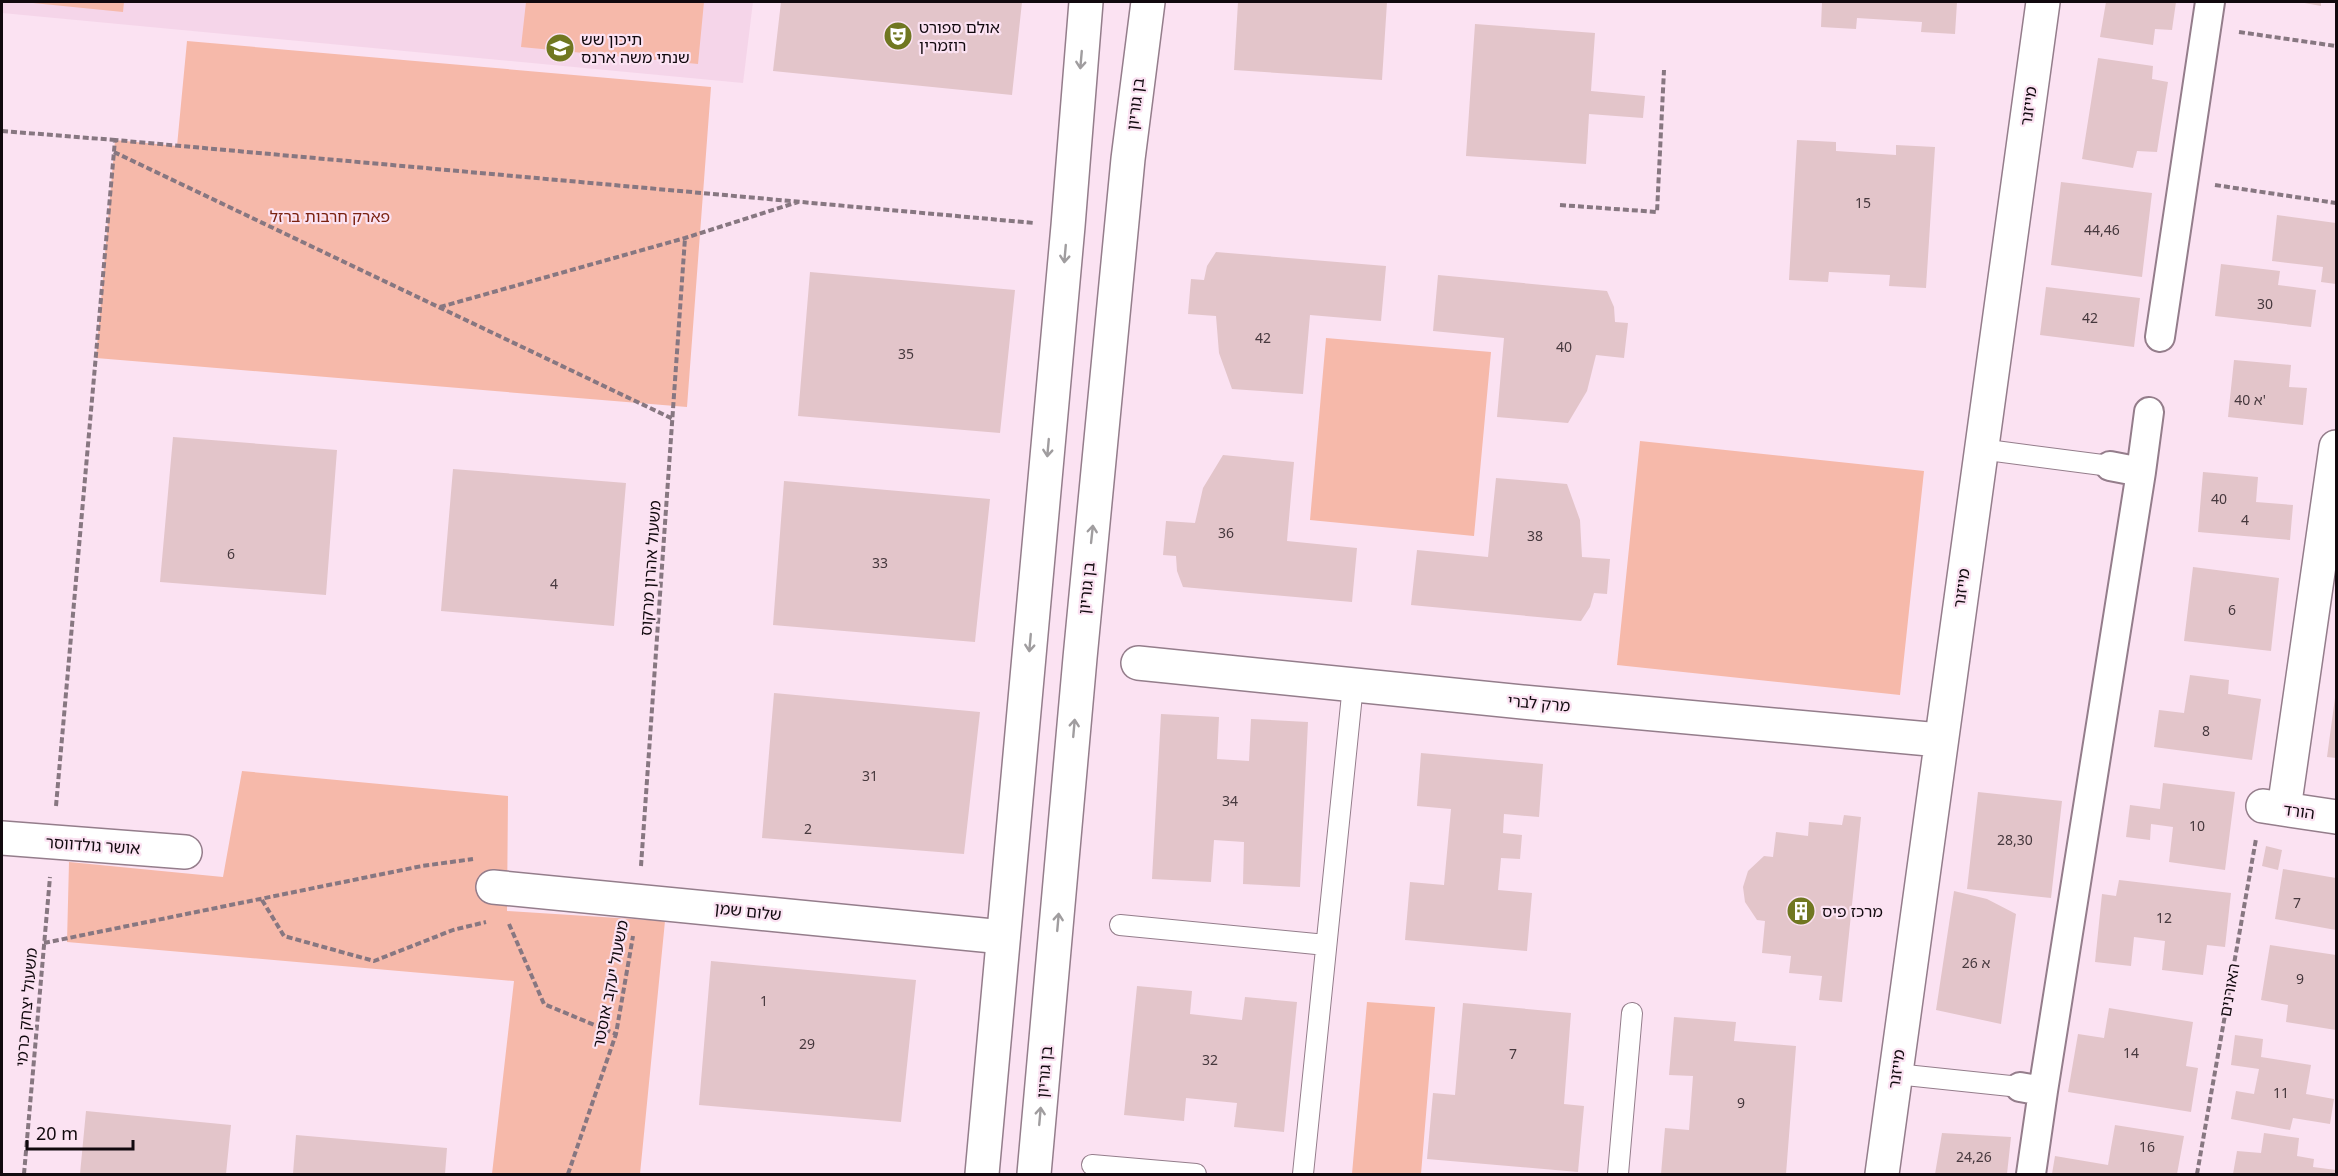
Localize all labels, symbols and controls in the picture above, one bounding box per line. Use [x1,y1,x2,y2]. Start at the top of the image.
place label: אולם ספורט רוזמרין [919,16,1000,56]
theatre icon: אולם ספורט רוזמרין [882,20,914,52]
place label: תיכון שש שנתי משה ארנס [581,28,690,68]
school or university icon: תיכון שש שנתי משה ארנס [544,32,576,64]
one-way arrow [1075,49,1086,69]
street label: בן גוריון [1121,77,1149,131]
street label: מייזנר [2014,85,2042,127]
house number: 15 [1855,193,1871,212]
park label: פארק חרבות ברזל [270,205,390,227]
house number: 44,46 [2084,220,2120,239]
one-way arrow [1059,244,1070,264]
house number: 30 [2257,294,2273,313]
house number: 42 [2082,308,2098,327]
house number: 42 [1255,328,1271,347]
house number: 40 [1556,337,1572,356]
house number: 35 [898,344,914,363]
house number: 40 א' [2234,390,2266,409]
one-way arrow [1042,438,1053,458]
house number: 40 [2211,489,2227,508]
street label: משעול אהרון מרקוס [634,500,666,636]
house number: 4 [2241,510,2249,529]
house number: 36 [1218,523,1234,542]
one-way arrow [1087,524,1098,544]
house number: 38 [1527,526,1543,545]
house number: 6 [227,544,235,563]
house number: 33 [872,553,888,572]
street label: בן גוריון [1072,561,1100,615]
street label: מייזנר [1947,567,1975,609]
house number: 4 [550,574,558,593]
house number: 6 [2228,600,2236,619]
one-way arrow [1024,632,1035,652]
street label: מרק לברי [1507,689,1571,717]
one-way arrow [1069,718,1080,738]
house number: 8 [2202,721,2210,740]
house number: 31 [862,766,878,785]
house number: 34 [1222,791,1238,810]
street label: הורד [2282,798,2316,824]
house number: 10 [2189,816,2205,835]
house number: 2 [804,819,812,838]
house number: 28,30 [1997,830,2033,849]
street label: אושר גולדווסר [45,831,141,859]
house number: 7 [2293,893,2301,912]
building icon: מרכז פיס [1785,895,1817,927]
street label: שלום שמן [713,897,783,925]
place label: מרכז פיס [1822,900,1883,922]
house number: 12 [2156,908,2172,927]
one-way arrow [1053,913,1064,933]
street label: משעול יעקב אוסטר [587,918,633,1050]
street label: משעול יצחק כרמי [10,947,42,1067]
house number: 26 א [1962,953,1990,972]
street label: האורנים [2213,961,2245,1019]
house number: 9 [2296,969,2304,988]
house number: 1 [760,991,768,1010]
house number: 29 [799,1034,815,1053]
house number: 14 [2123,1043,2139,1062]
house number: 7 [1509,1044,1517,1063]
street label: בן גוריון [1031,1045,1057,1099]
street label: מייזנר [1882,1048,1910,1090]
house number: 32 [1202,1050,1218,1069]
house number: 11 [2273,1083,2289,1102]
house number: 9 [1737,1093,1745,1112]
one-way arrow [1035,1107,1046,1127]
scale bar [27,1113,134,1151]
text: 20 m [36,1121,78,1145]
house number: 16 [2139,1137,2155,1156]
house number: 24,26 [1956,1147,1992,1166]

